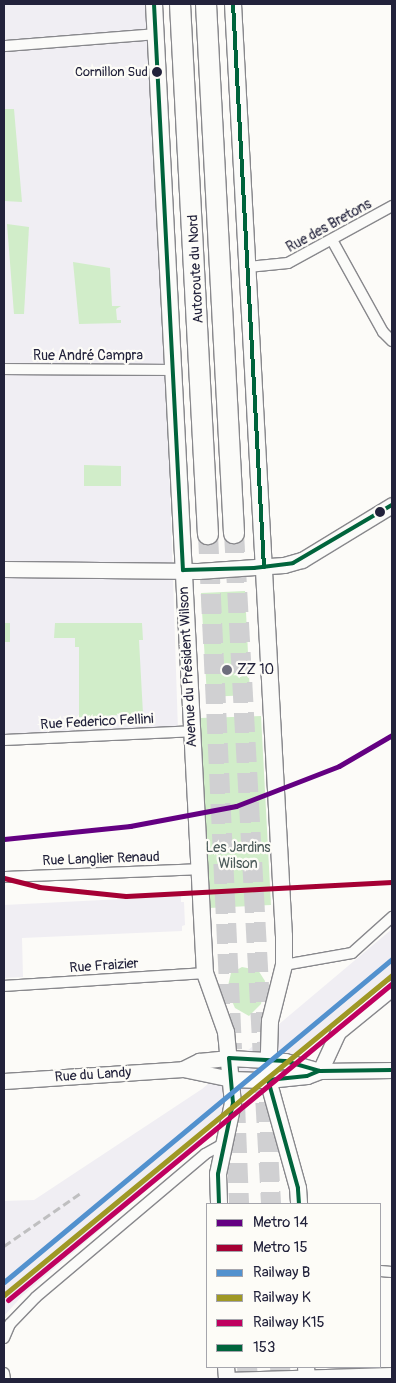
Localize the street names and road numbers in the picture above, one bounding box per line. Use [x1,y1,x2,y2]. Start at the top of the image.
street label: Rue des Bretons [283,196,375,256]
street label: Autoroute du Nord [185,214,207,324]
street label: Rue André Campra [33,348,143,364]
street label: Avenue du Président Wilson [175,586,201,748]
street label: Rue Federico Fellini [40,711,154,733]
street label: Rue Langlier Renaud [42,849,160,869]
street label: Rue Fraizier [69,955,139,977]
street label: Rue du Landy [54,1064,132,1086]

